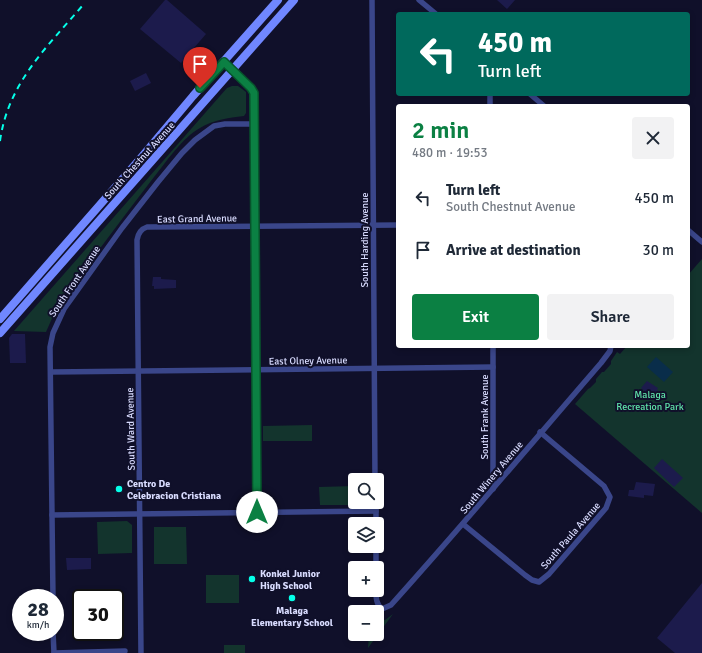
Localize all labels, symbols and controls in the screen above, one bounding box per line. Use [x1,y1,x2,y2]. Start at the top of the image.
text: 450 m [478,26,552,60]
icon: left [412,28,464,80]
pin [183,47,217,88]
icon: arrive [189,53,211,75]
text: Turn left [478,60,541,82]
text: 2 min [412,115,469,145]
button: close [632,117,674,159]
street label: South Chestnut Avenue [102,120,178,202]
text: 480 m · 19:53 [412,145,488,161]
text: Turn left [446,181,500,199]
icon: left [412,187,434,209]
text: 450 m [634,189,674,207]
street label: South Harding Avenue [359,193,371,287]
text: South Chestnut Avenue [446,199,576,215]
street label: East Grand Avenue [157,212,237,226]
icon: arrive [412,239,434,261]
text: Arrive at destination [446,241,581,259]
text: 30 m [643,241,674,259]
street label: South Front Avenue [47,244,103,320]
button: Exit [412,294,539,340]
button: Share [547,294,674,340]
street label: East Olney Avenue [269,354,347,368]
street label: South Frank Avenue [479,375,491,460]
street label: South Ward Avenue [124,387,138,471]
park label: Malaga Recreation Park [616,389,684,413]
street label: South Winery Avenue [458,439,526,516]
map controls [348,473,384,641]
button: search [348,473,384,509]
place label: Centro De Celebracion Cristiana [127,478,221,502]
marker: Centro De Celebracion Cristiana [114,484,124,494]
position arrow [236,491,278,533]
street label: South Paula Avenue [538,500,603,572]
button: layers [348,517,384,553]
button: + [348,561,384,597]
place label: Konkel Junior High School [260,568,320,592]
marker: Konkel Junior High School [247,574,257,584]
speed limit sign: 30 [72,589,124,641]
marker: Malaga Elementary School [287,593,297,603]
text: 28 [27,597,49,622]
place label: Malaga Elementary School [251,605,333,629]
button: − [348,605,384,641]
text: km/h [27,619,49,631]

